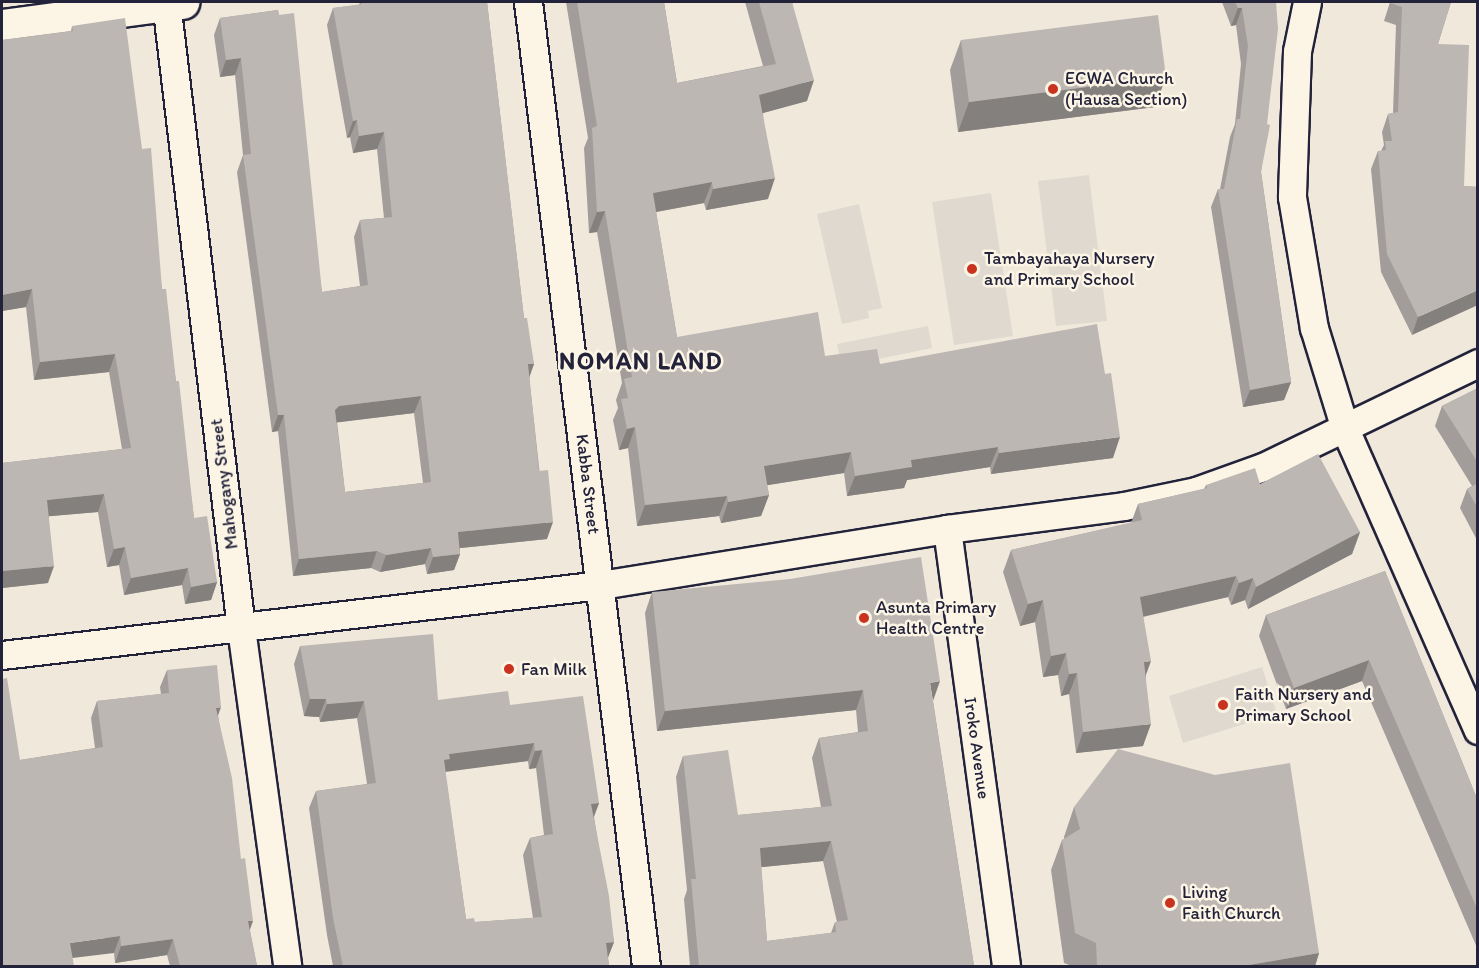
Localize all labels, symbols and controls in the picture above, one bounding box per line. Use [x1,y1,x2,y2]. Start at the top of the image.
place label: ECWA Church (Hausa Section) [1065,68,1188,110]
marker: ECWA Church (Hausa Section) [1046,82,1060,96]
place label: Tambayahaya Nursery and Primary School [984,248,1155,290]
marker: Tambayahaya Nursery and Primary School [965,262,979,276]
district label: NOMAN LAND [559,347,723,375]
street label: Mahogany Street [205,418,243,550]
street label: Kabba Street [571,433,605,535]
place label: Asunta Primary Health Centre [876,597,996,640]
marker: Asunta Primary Health Centre [857,611,871,625]
place label: Fan Milk [521,658,586,680]
marker: Fan Milk [502,662,516,676]
place label: Faith Nursery and Primary School [1235,684,1372,726]
street label: Iroko Avenue [959,696,995,800]
marker: Faith Nursery and Primary School [1216,698,1230,712]
place label: Living Faith Church [1182,882,1281,924]
marker: Living Faith Church [1163,896,1177,910]

